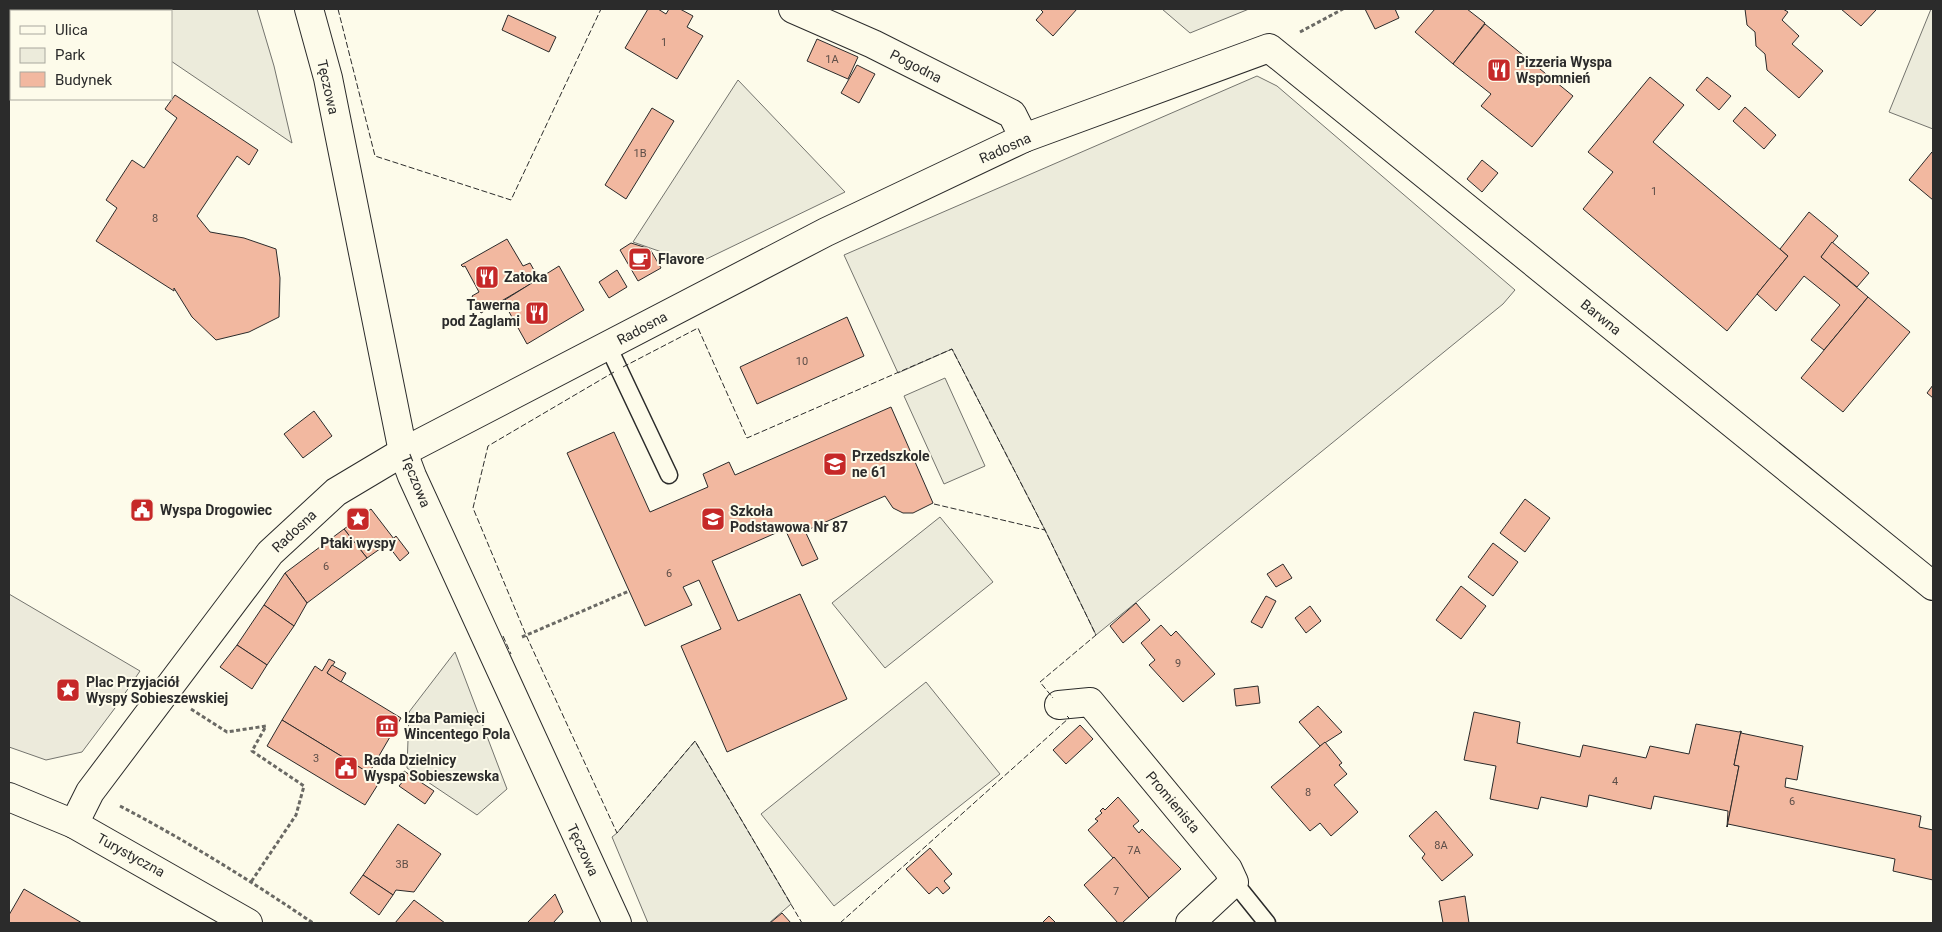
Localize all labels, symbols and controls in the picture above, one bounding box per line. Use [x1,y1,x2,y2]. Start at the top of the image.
legend [10,10,172,100]
text: Ulica [55,21,88,39]
house number: 1 [661,36,667,49]
text: Park [55,46,86,64]
street label: Pogodna [887,46,945,86]
house number: 1A [825,53,840,66]
place label: Pizzeria Wyspa Wspomnień [1516,54,1613,86]
restaurant icon: Pizzeria Wyspa Wspomnień [1486,57,1512,83]
street label: Tęczowa [314,58,342,116]
text: Budynek [55,71,112,89]
street label: Radosna [977,130,1033,166]
house number: 1B [633,147,647,160]
house number: 1 [1651,185,1657,198]
house number: 8 [152,212,158,225]
cafe icon: Flavore [627,246,653,272]
place label: Flavore [658,251,705,267]
restaurant icon: Zatoka [474,264,500,290]
place label: Zatoka [504,269,548,285]
street label: Barwna [1578,296,1624,338]
place label: Tawerna pod Żaglami [442,297,521,329]
restaurant icon: Tawerna pod Żaglami [524,300,550,326]
street label: Radosna [614,308,670,348]
house number: 10 [796,355,808,368]
place label: Przedszkole ne 61 [852,448,930,480]
school or university icon: Przedszkole ne 61 [822,451,848,477]
street label: Tęczowa [398,452,434,510]
public building icon: Wyspa Drogowiec [129,497,155,523]
place label: Wyspa Drogowiec [160,502,272,518]
place label: Szkoła Podstawowa Nr 87 [730,503,848,535]
street label: Radosna [269,506,319,556]
place icon: Ptaki wyspy [345,506,371,532]
school or university icon: Szkoła Podstawowa Nr 87 [700,506,726,532]
place label: Ptaki wyspy [320,535,397,551]
house number: 6 [323,560,329,573]
house number: 6 [666,567,672,580]
house number: 9 [1175,657,1181,670]
place label: Plac Przyjaciół Wyspy Sobieszewskiej [86,674,228,706]
place icon: Plac Przyjaciół Wyspy Sobieszewskiej [55,677,81,703]
place label: Izba Pamięci Wincentego Pola [404,710,511,742]
museum icon: Izba Pamięci Wincentego Pola [374,713,400,739]
house number: 3 [313,752,319,765]
place label: Rada Dzielnicy Wyspa Sobieszewska [364,752,500,784]
public building icon: Rada Dzielnicy Wyspa Sobieszewska [333,755,359,781]
street label: Promienista [1143,768,1203,836]
house number: 4 [1612,775,1618,788]
house number: 8 [1305,786,1311,799]
house number: 6 [1789,795,1795,808]
street label: Tęczowa [564,822,602,878]
street label: Turystyczna [94,830,168,880]
house number: 8A [1434,839,1449,852]
house number: 7A [1127,844,1142,857]
house number: 3B [395,858,409,871]
house number: 7 [1113,885,1119,898]

